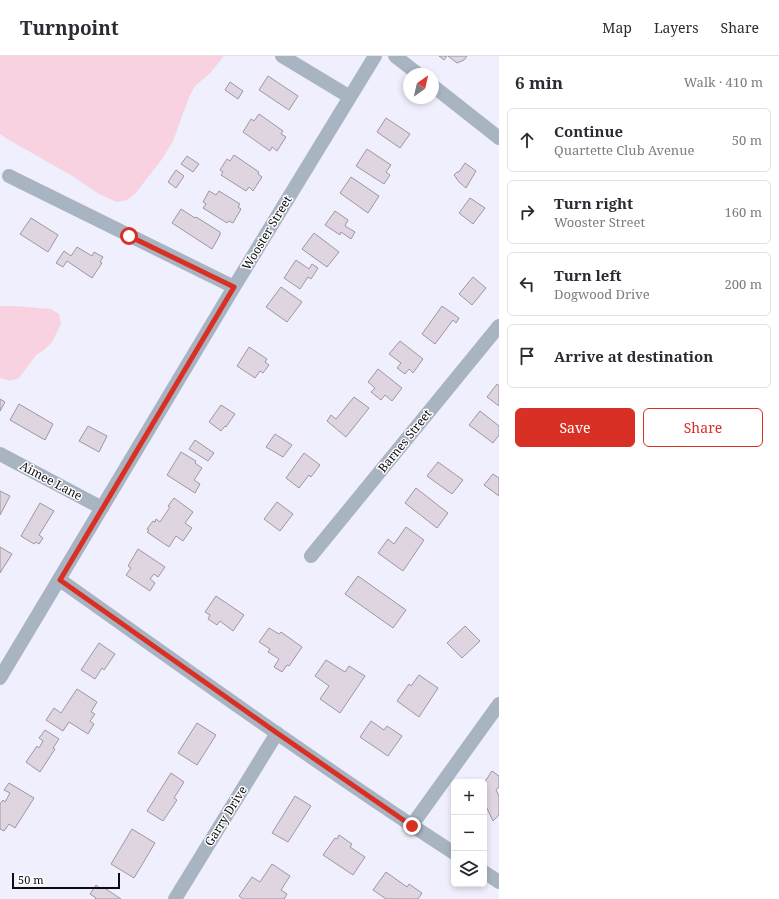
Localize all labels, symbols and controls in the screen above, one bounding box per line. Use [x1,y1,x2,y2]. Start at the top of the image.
text: Turnpoint [20,15,119,41]
text: Map [602,18,632,37]
text: Layers [654,18,699,37]
text: Share [721,18,759,37]
north arrow [403,68,439,104]
text: 6 min [515,71,563,94]
text: Walk · 410 m [684,73,763,91]
text: Continue [554,121,623,141]
icon: ahead [516,129,538,151]
text: 50 m [732,131,762,149]
text: Quartette Club Avenue [554,141,694,159]
street label: Wooster Street [238,192,295,273]
text: Turn right [554,193,633,213]
icon: right [516,201,538,223]
text: 160 m [725,203,762,221]
text: Wooster Street [554,213,645,231]
route start [120,227,138,245]
text: Turn left [554,265,622,285]
icon: left [516,273,538,295]
text: 200 m [725,275,762,293]
text: Dogwood Drive [554,285,650,303]
icon: arrive [516,345,538,367]
text: Arrive at destination [554,346,713,366]
street label: Barnes Street [374,406,435,476]
button: Save [515,408,635,447]
button: Share [643,408,763,447]
street label: Aimee Lane [17,457,85,504]
map controls [451,779,487,887]
button: + [451,779,487,815]
street label: Garry Drive [200,782,251,849]
button: − [451,815,487,851]
route end [403,817,421,835]
button: layers [451,851,487,887]
scale bar [12,871,120,890]
text: 50 m [18,872,44,887]

